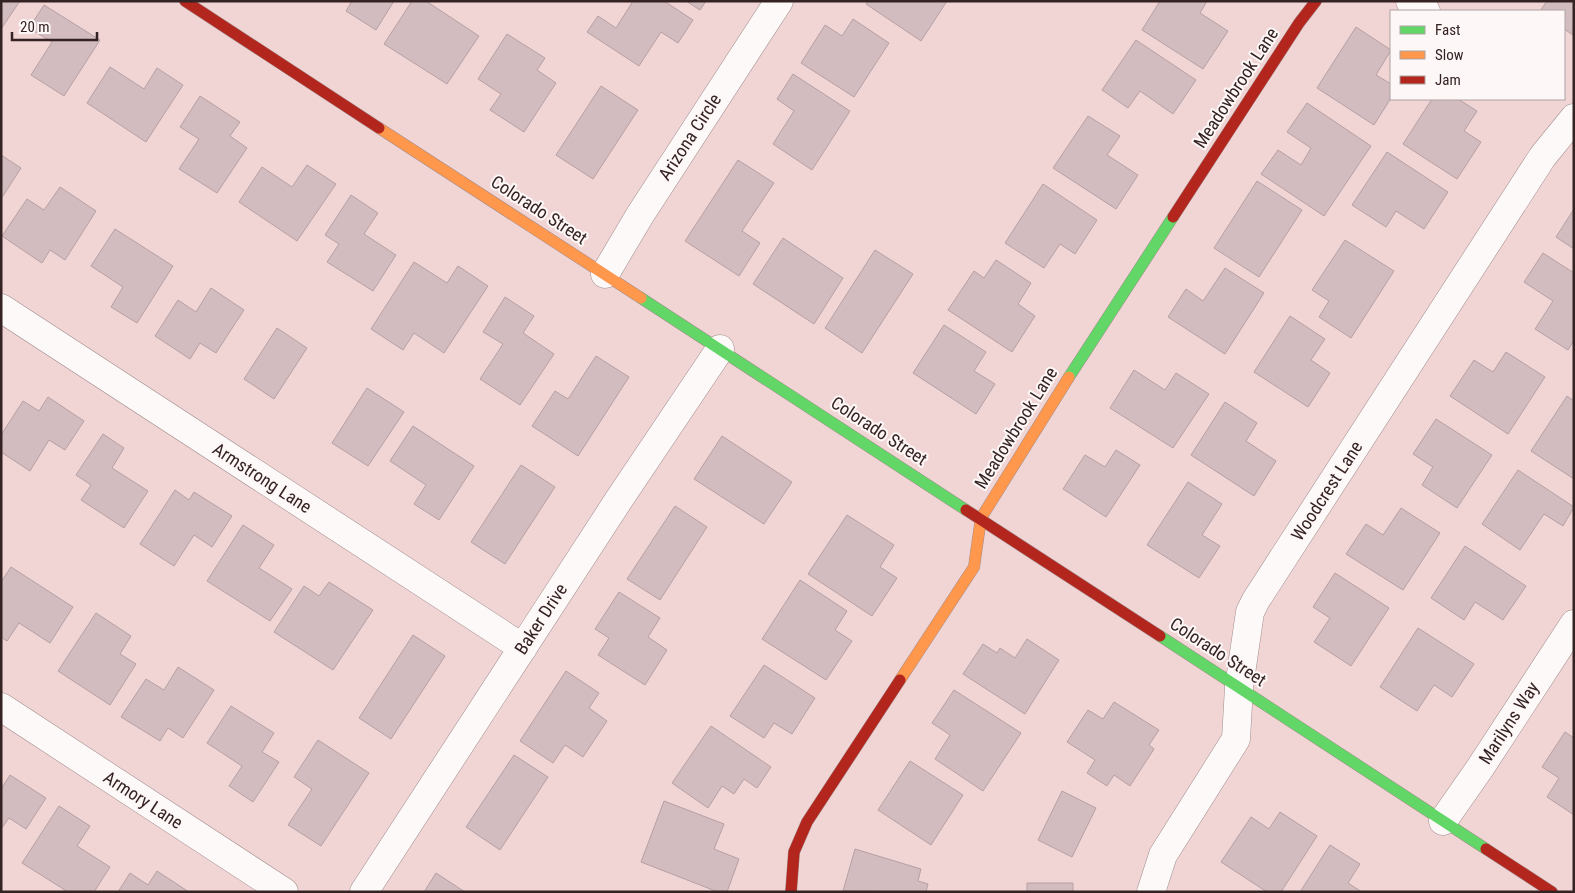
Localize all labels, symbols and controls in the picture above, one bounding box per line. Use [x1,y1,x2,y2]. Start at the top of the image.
scale bar [12,10,98,42]
legend [1390,10,1565,100]
text: 20 m [20,18,50,36]
text: Fast [1435,21,1460,39]
street label: Meadowbrook Lane [1189,24,1282,152]
text: Slow [1435,46,1464,64]
text: Jam [1435,71,1461,89]
street label: Arizona Circle [654,90,725,184]
street label: Colorado Street [487,171,591,248]
street label: Meadowbrook Lane [970,363,1061,492]
street label: Colorado Street [827,392,931,469]
street label: Woodcrest Lane [1287,437,1367,544]
street label: Armstrong Lane [209,438,316,517]
street label: Baker Drive [510,579,571,658]
street label: Colorado Street [1166,613,1270,690]
street label: Marilyns Way [1474,677,1543,768]
street label: Armory Lane [100,766,187,833]

